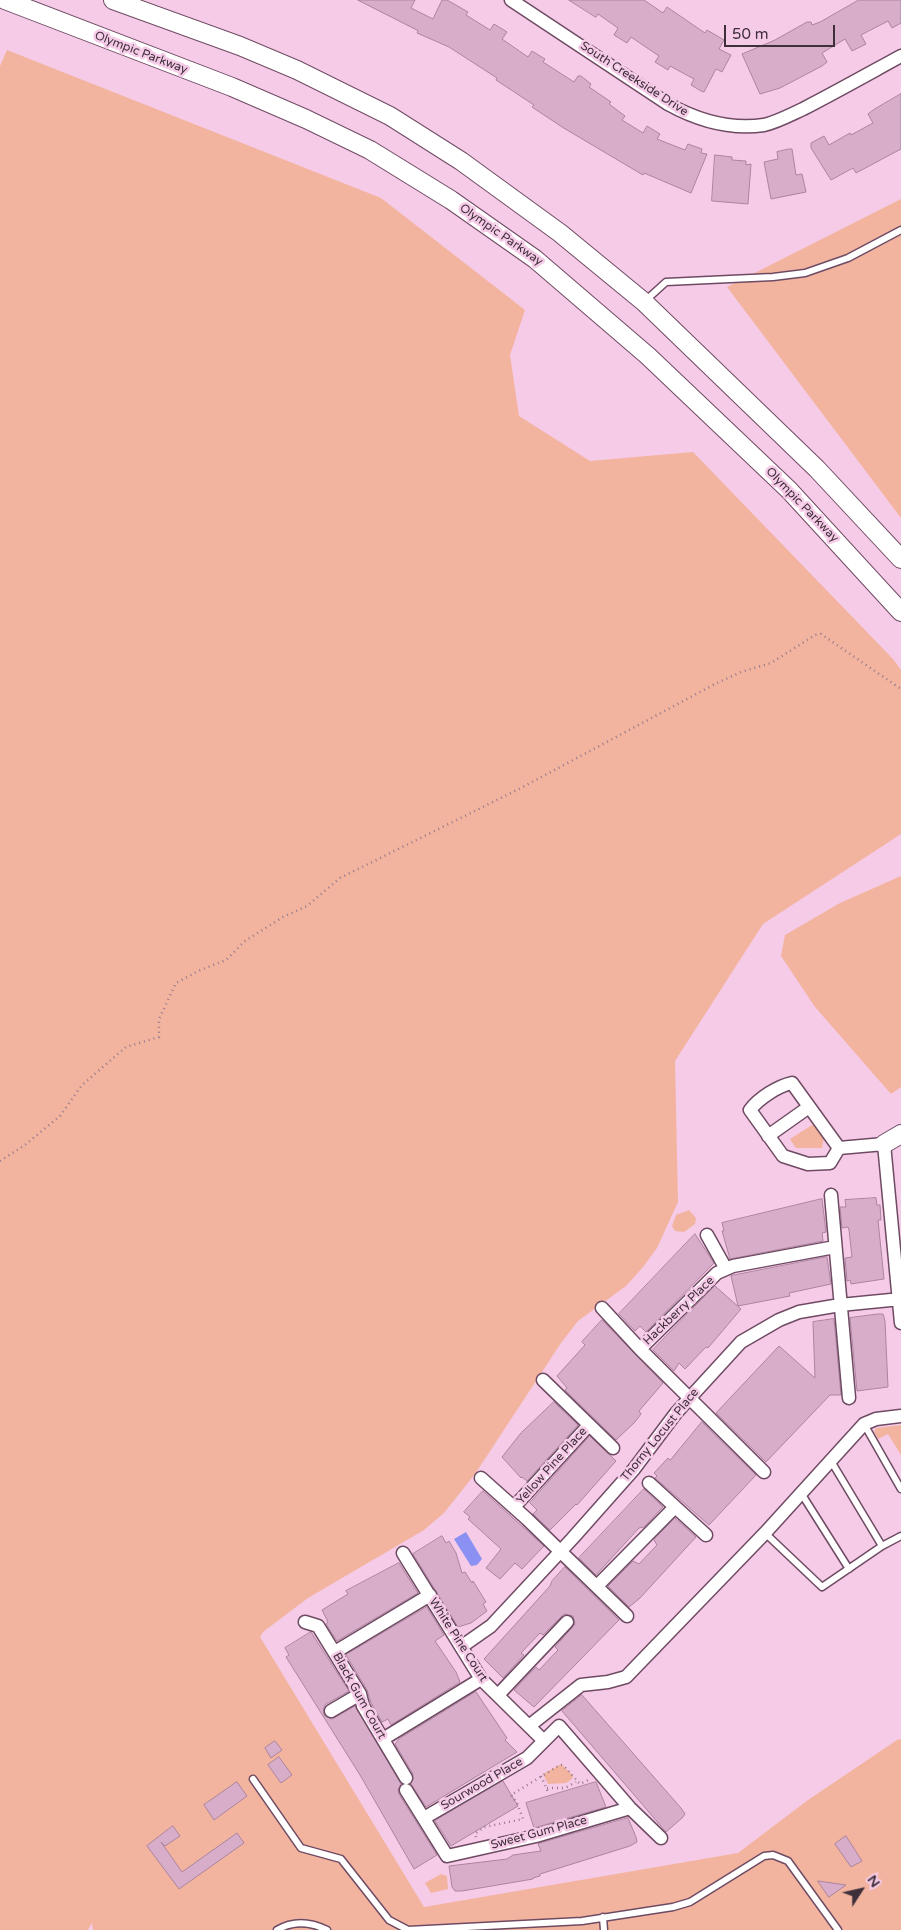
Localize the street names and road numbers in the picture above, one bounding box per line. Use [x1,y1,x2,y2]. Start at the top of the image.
street label: Olympic Parkway [93,29,189,77]
street label: South Creekside Drive [577,39,691,119]
street label: Olympic Parkway [457,201,545,269]
street label: Olympic Parkway [763,465,841,545]
street label: Hackberry Place [641,1274,717,1348]
street label: Thorny Locust Place [618,1386,702,1484]
street label: Yellow Pine Place [514,1425,590,1507]
street label: White Pine Court [426,1595,490,1685]
street label: Black Gum Court [329,1650,389,1742]
street label: Sourwood Place [438,1755,526,1813]
street label: Sweet Gum Place [489,1813,589,1853]

